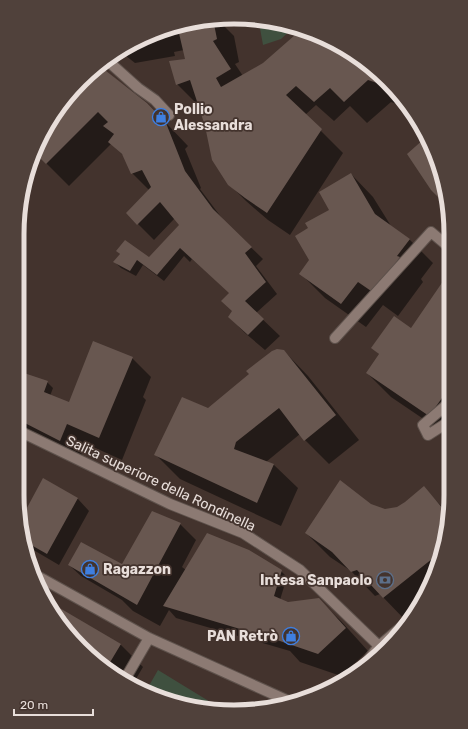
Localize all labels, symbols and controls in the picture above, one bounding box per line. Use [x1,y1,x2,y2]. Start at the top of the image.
place label: Pollio Alessandra [174,101,252,134]
shop icon: Pollio Alessandra [151,107,171,127]
street label: Salita superiore della Rondinella [63,432,258,535]
shop icon: Ragazzon [80,559,100,579]
place label: Ragazzon [103,561,171,578]
bank icon: Intesa Sanpaolo [375,570,395,590]
place label: Intesa Sanpaolo [260,572,372,589]
shop icon: PAN Retrò [281,626,301,646]
place label: PAN Retrò [207,628,278,645]
scale bar [14,691,93,717]
text: 20 m [20,698,48,712]

